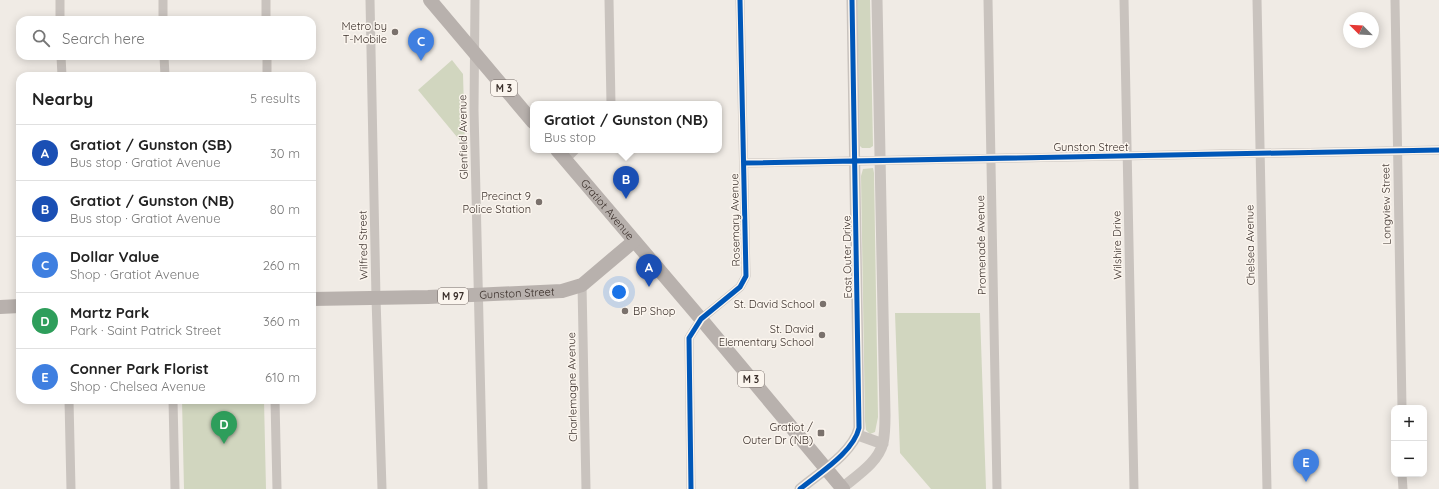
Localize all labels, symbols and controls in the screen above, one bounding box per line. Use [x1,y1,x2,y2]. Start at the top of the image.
north arrow [1343,12,1379,48]
search box [16,16,316,60]
place label: Metro by T-Mobile [341,19,387,46]
icon: search [30,27,52,49]
marker: Metro by T-Mobile [390,27,400,37]
pin: C [408,28,434,61]
text: Search here [62,29,145,48]
road number: M 3 [491,80,517,96]
text: Nearby [32,88,93,109]
text: 5 results [250,90,300,106]
street label: Glenfield Avenue [455,94,471,180]
popup [530,101,722,153]
text: Gratiot / Gunston (NB) [544,110,708,129]
text: Bus stop [544,129,596,145]
text: Gratiot / Gunston (SB) [70,135,232,154]
street label: Gunston Street [1053,140,1129,154]
text: A [41,145,49,161]
text: 30 m [270,145,300,161]
text: Bus stop · Gratiot Avenue [70,154,221,170]
street label: Longview Street [1378,163,1394,245]
pin: B [613,166,639,199]
street label: Rosemary Avenue [727,173,743,267]
street label: Gratiot Avenue [578,176,637,243]
place label: Precinct 9 Police Station [462,189,531,216]
text: Gratiot / Gunston (NB) [70,191,234,210]
street label: Promenade Avenue [973,195,989,295]
marker: Precinct 9 Police Station [534,197,544,207]
text: B [41,201,49,217]
text: 80 m [270,201,300,217]
street label: Chelsea Avenue [1242,204,1258,286]
text: Bus stop · Gratiot Avenue [70,210,221,226]
street label: Wilfred Street [355,210,371,280]
street label: Wilshire Drive [1109,210,1125,280]
street label: East Outer Drive [839,215,855,299]
text: Dollar Value [70,247,159,266]
pin: A [636,254,662,287]
text: C [41,257,49,273]
text: 260 m [263,257,300,273]
text: Shop · Gratiot Avenue [70,266,199,282]
your location [609,282,629,302]
street label: Gunston Street [479,284,555,302]
road number: M 97 [438,288,468,304]
place label: St. David School [734,297,815,311]
marker: St. David School [818,299,828,309]
text: Martz Park [70,303,149,322]
place label: BP Shop [633,304,676,318]
marker: BP Shop [620,306,630,316]
text: D [40,313,50,329]
text: 360 m [263,313,300,329]
text: Park · Saint Patrick Street [70,322,221,338]
place label: St. David Elementary School [719,322,814,349]
marker: St. David Elementary School [817,330,827,340]
street label: Charlemagne Avenue [564,332,580,442]
text: Conner Park Florist [70,359,209,378]
text: E [41,369,49,385]
text: 610 m [265,369,300,385]
road number: M 3 [738,371,764,387]
text: Shop · Chelsea Avenue [70,378,206,394]
map controls [1391,405,1427,477]
button: + [1391,405,1427,441]
pin: D [211,411,237,444]
place label: Gratiot / Outer Dr (NB) [743,420,813,447]
marker: Gratiot / Outer Dr (NB) [816,428,826,438]
button: − [1391,441,1427,477]
pin: E [1293,449,1319,482]

